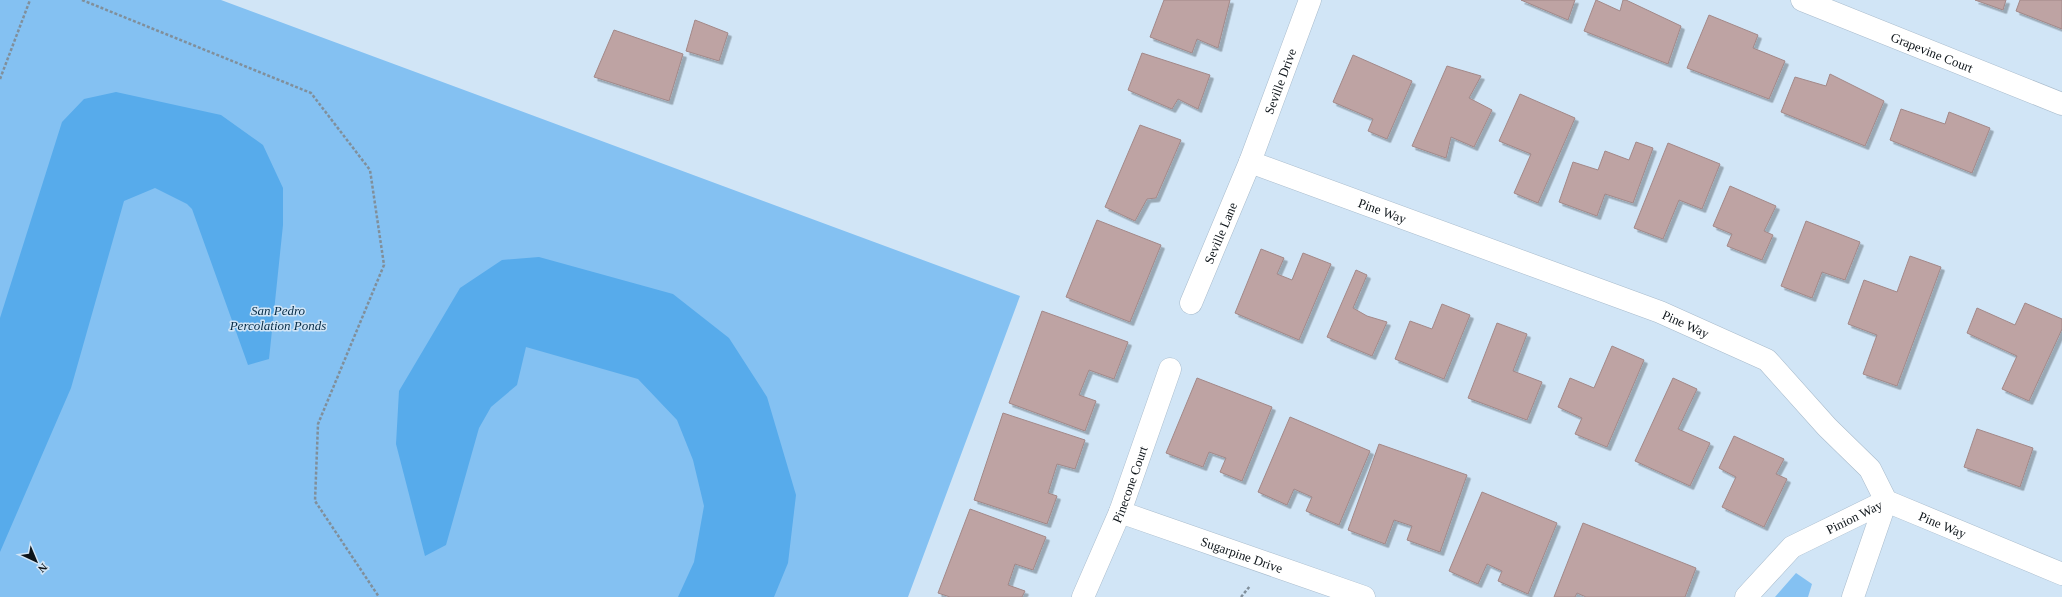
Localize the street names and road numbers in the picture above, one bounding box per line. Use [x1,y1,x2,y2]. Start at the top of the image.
street label: Grapevine Court [1889,29,1976,75]
street label: Seville Drive [1261,46,1299,116]
street label: Pine Way [1357,195,1409,226]
street label: Seville Lane [1201,200,1240,266]
street label: Pine Way [1660,307,1712,341]
street label: Pinecone Court [1109,443,1150,525]
street label: Pinion Way [1824,496,1885,537]
street label: Pine Way [1917,508,1969,541]
street label: Sugarpine Drive [1199,533,1285,576]

